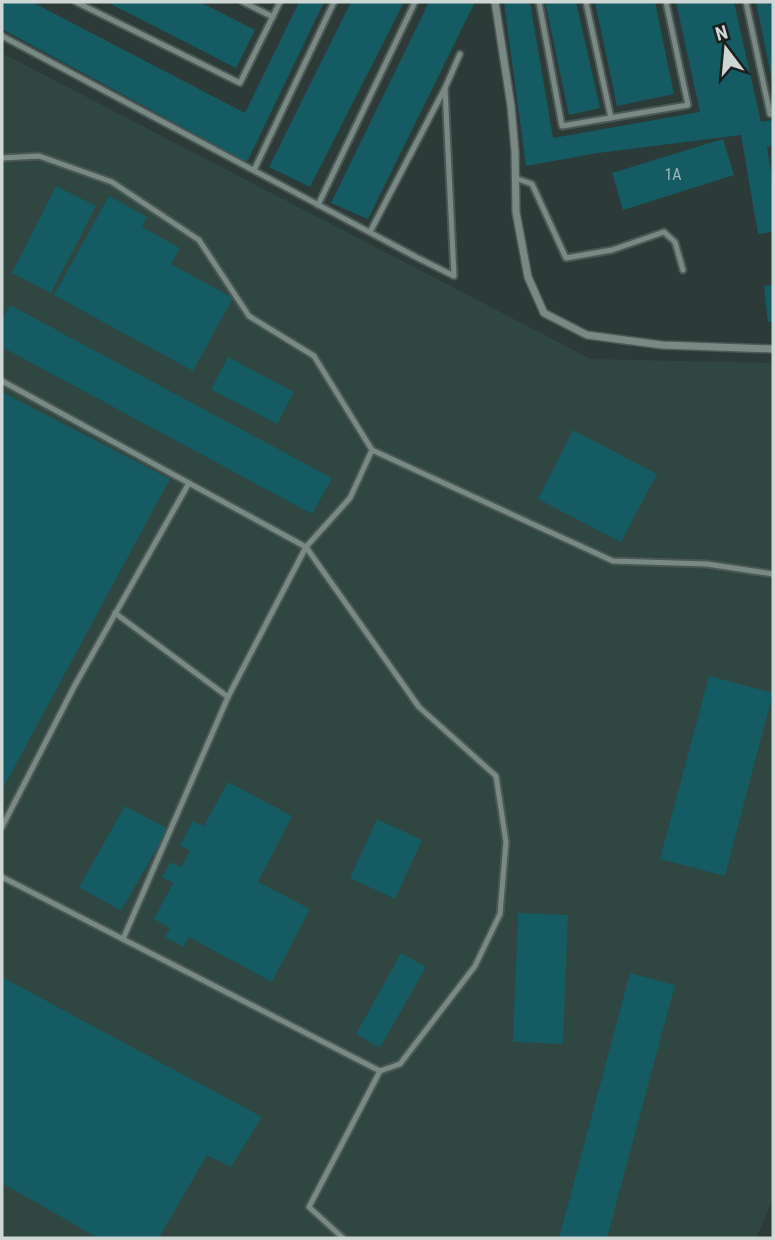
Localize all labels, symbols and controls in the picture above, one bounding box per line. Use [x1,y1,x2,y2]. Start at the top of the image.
north arrow [691,14,761,84]
text: N [713,20,730,46]
house number: 1А [664,165,682,184]

